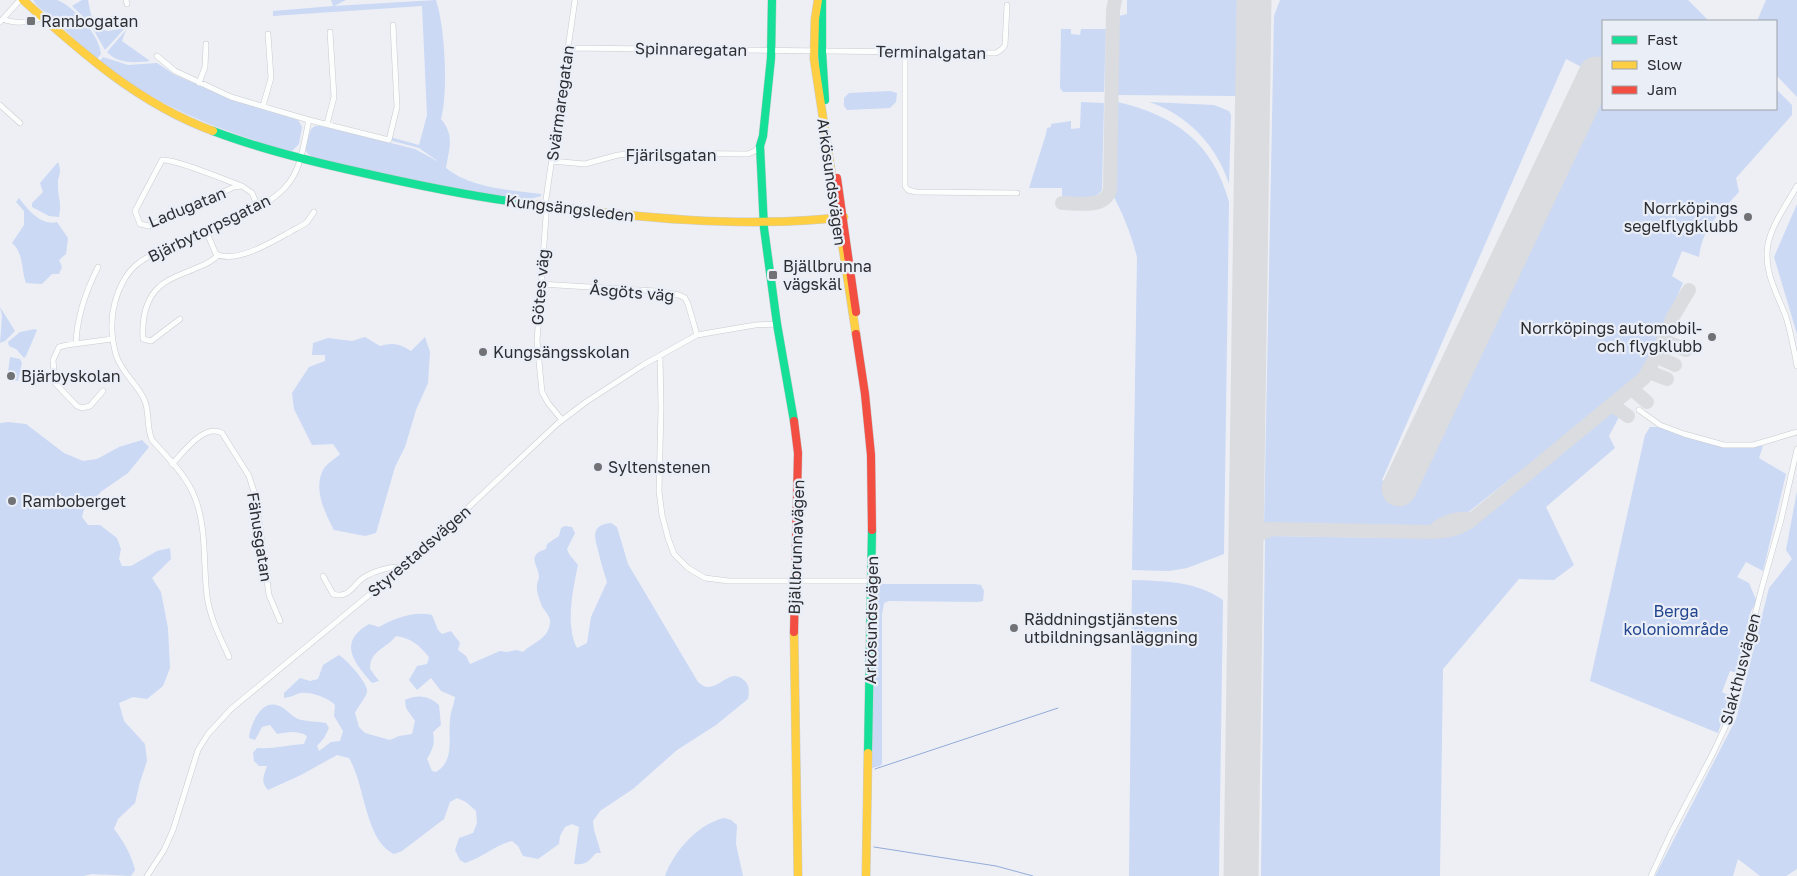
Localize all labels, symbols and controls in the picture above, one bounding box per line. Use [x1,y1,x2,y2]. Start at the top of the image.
place label: Rambogatan [41,11,138,31]
marker: Rambogatan [25,15,37,27]
legend [1602,20,1777,110]
text: Fast [1647,30,1678,48]
street label: Spinnaregatan [635,38,747,60]
street label: Terminalgatan [876,41,986,63]
street label: Svärmaregatan [542,44,578,162]
text: Slow [1647,55,1682,73]
text: Jam [1647,80,1677,98]
street label: Arkösundsvägen [813,117,851,247]
street label: Fjärilsgatan [626,145,716,165]
street label: Ladugatan [145,182,229,232]
street label: Bjärbytorpsgatan [144,190,274,266]
street label: Kungsängsleden [505,190,635,226]
place label: Norrköpings segelflygklubb [1624,198,1738,236]
marker: Norrköpings segelflygklubb [1742,211,1754,223]
street label: Götes väg [527,248,553,326]
place label: Bjällbrunna vägskäl [783,256,872,294]
marker: Bjällbrunna vägskäl [767,269,779,281]
street label: Åsgöts väg [589,278,675,306]
place label: Norrköpings automobil- och flygklubb [1520,318,1702,356]
marker: Norrköpings automobil- och flygklubb [1706,331,1718,343]
place label: Kungsängsskolan [493,342,630,362]
marker: Kungsängsskolan [477,346,489,358]
place label: Bjärbyskolan [21,366,121,386]
marker: Bjärbyskolan [5,370,17,382]
place label: Syltenstenen [608,457,710,477]
marker: Syltenstenen [592,461,604,473]
street label: Bjällbrunnavägen [784,479,808,615]
place label: Ramboberget [22,491,126,511]
street label: Fähusgatan [243,491,277,583]
marker: Ramboberget [6,495,18,507]
street label: Styrestadsvägen [363,501,475,601]
street label: Arkösundsvägen [860,556,882,684]
park label: Berga koloniområde [1623,601,1729,639]
place label: Räddningstjänstens utbildningsanläggning [1024,609,1198,647]
street label: Slakthusvägen [1715,611,1765,727]
marker: Räddningstjänstens utbildningsanläggning [1008,622,1020,634]

